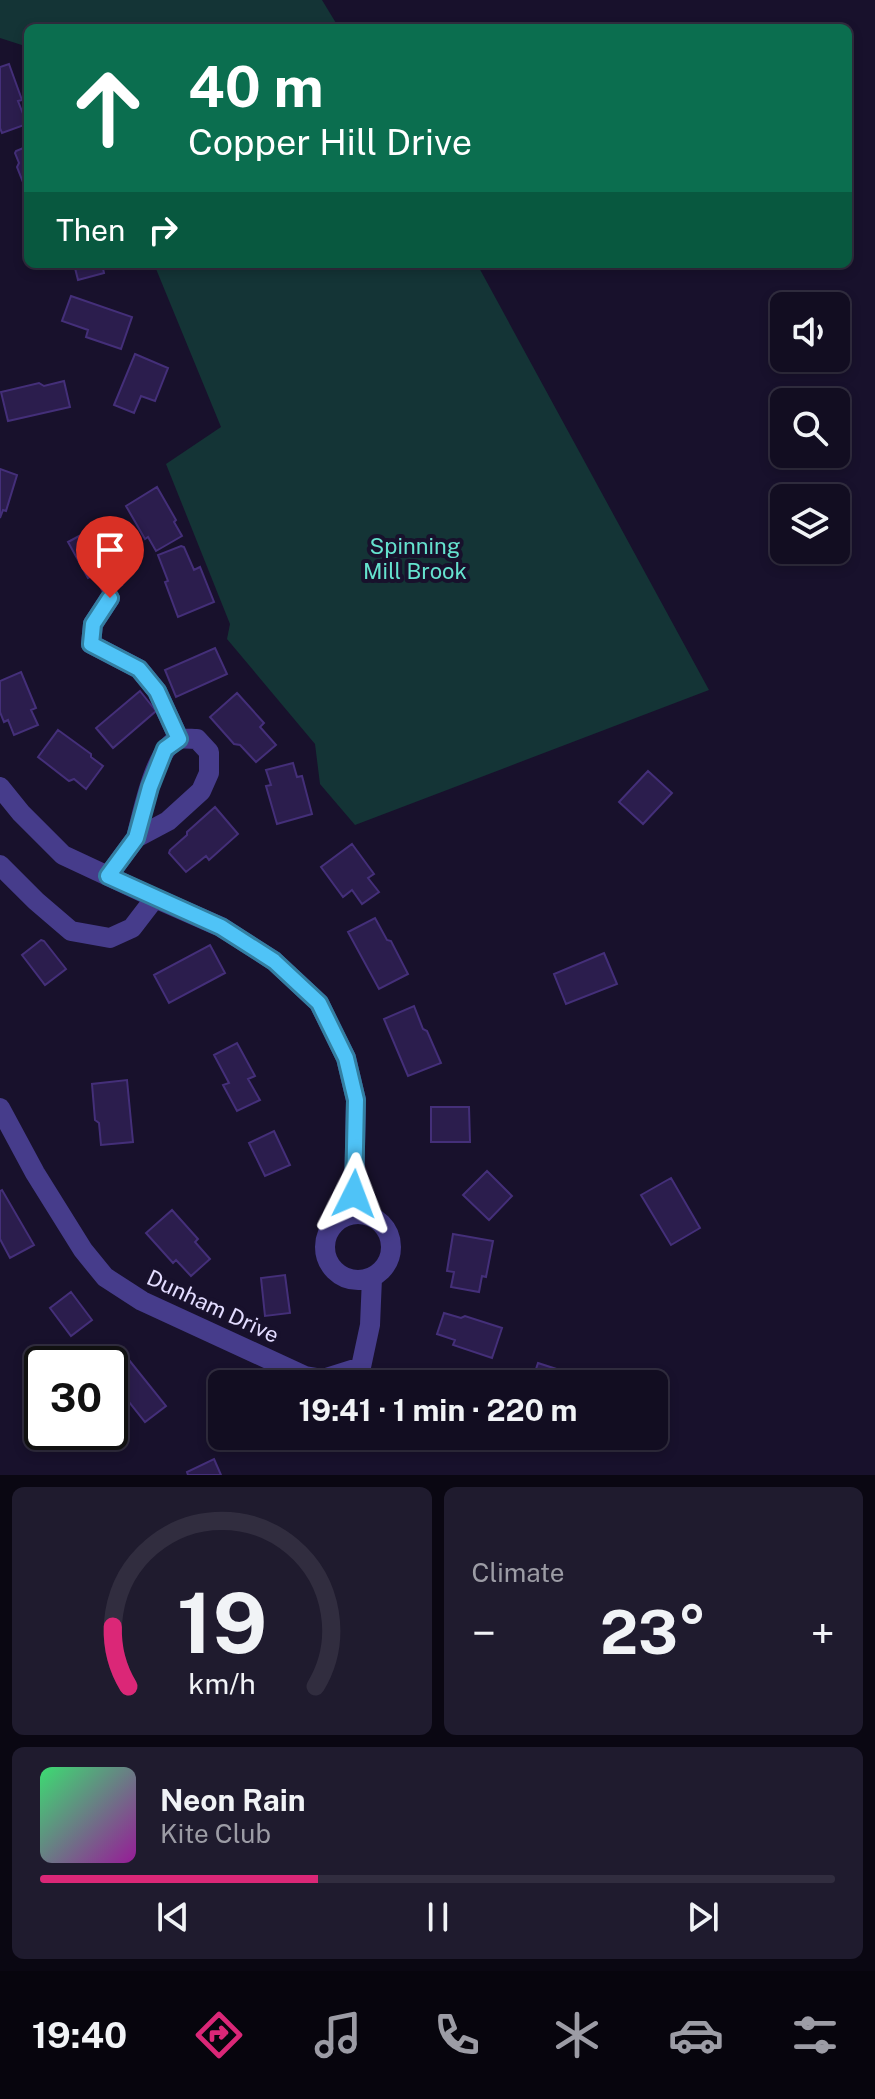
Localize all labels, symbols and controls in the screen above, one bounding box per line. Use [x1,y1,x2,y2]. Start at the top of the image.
text: 40 m [188,54,324,120]
icon: ahead [56,56,160,160]
text: Copper Hill Drive [188,121,472,163]
icon: right [141,208,185,252]
text: Then [56,212,125,248]
map controls [770,292,850,564]
button: sound [770,292,850,372]
button: search [770,388,850,468]
button: layers [770,484,850,564]
pin [76,516,144,598]
icon: arrive [88,528,132,572]
park label: Spinning Mill Brook [363,533,467,584]
position arrow [312,1152,396,1236]
street label: Dunham Drive [143,1264,283,1348]
speed limit sign: 30 [24,1346,128,1450]
text: 19:41 · 1 min · 220 m [299,1392,577,1428]
text: Climate [472,1557,565,1588]
text: 19 [177,1574,267,1672]
text: 23° [600,1597,706,1668]
text: − [472,1607,496,1659]
text: + [811,1607,835,1659]
text: km/h [188,1667,255,1700]
text: Neon Rain [160,1782,306,1818]
text: Kite Club [160,1818,271,1849]
icon: previous [151,1895,195,1939]
icon: pause [416,1895,460,1939]
icon: next [681,1895,725,1939]
icon: directions [191,2007,247,2063]
icon: music [310,2007,366,2063]
icon: phone [429,2007,485,2063]
icon: climate [549,2007,605,2063]
icon: car [668,2007,724,2063]
icon: filters [787,2007,843,2063]
text: 19:40 [32,2014,127,2056]

